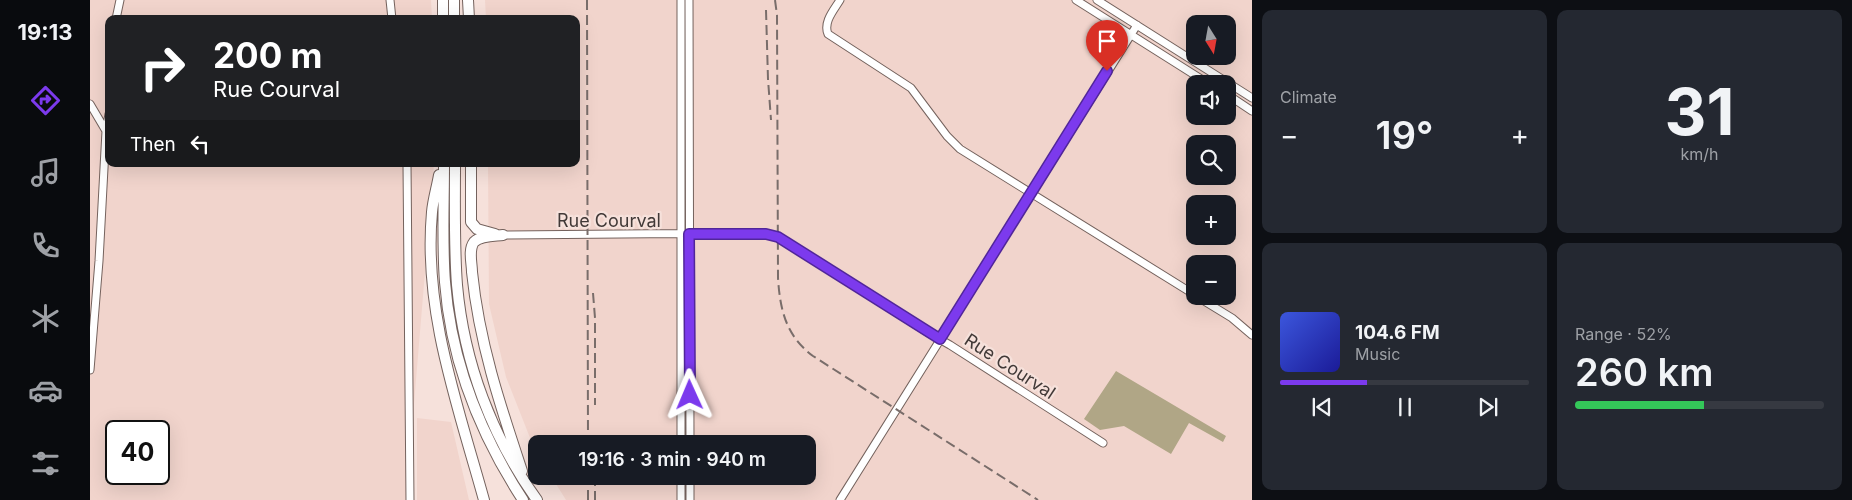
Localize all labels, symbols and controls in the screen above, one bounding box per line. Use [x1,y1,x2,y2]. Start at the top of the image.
north arrow [1186,15,1236,65]
map controls [1186,15,1236,305]
text: 19:13 [18,19,72,45]
pin [1086,20,1128,71]
icon: arrive [1093,27,1121,55]
text: 200 m [213,34,322,76]
icon: right [130,35,195,100]
text: 31 [1665,72,1734,151]
button: sound [1186,75,1236,125]
text: Rue Courval [213,76,340,102]
icon: directions [28,83,63,118]
text: Climate [1280,87,1337,107]
text: 19° [1376,112,1433,158]
text: − [1280,118,1299,152]
text: + [1510,118,1529,152]
icon: left [186,130,214,158]
text: Then [130,133,176,156]
button: search [1186,135,1236,185]
text: km/h [1680,144,1719,164]
icon: music [28,155,63,190]
button: + [1186,195,1236,245]
street label: Rue Courval [557,210,661,231]
icon: phone [28,228,63,263]
button: − [1186,255,1236,305]
icon: climate [28,301,63,336]
text: 104.6 FM [1355,321,1440,344]
text: Range · 52% [1575,324,1672,344]
street label: Rue Courval [961,329,1059,403]
text: Music [1355,344,1400,364]
text: 260 km [1575,349,1713,395]
position arrow [663,368,715,420]
icon: car [28,373,63,408]
icon: previous [1308,393,1336,421]
icon: pause [1391,393,1419,421]
icon: next [1474,393,1502,421]
speed limit sign: 40 [105,420,170,485]
icon: filters [28,446,63,481]
text: 19:16 · 3 min · 940 m [578,448,766,471]

